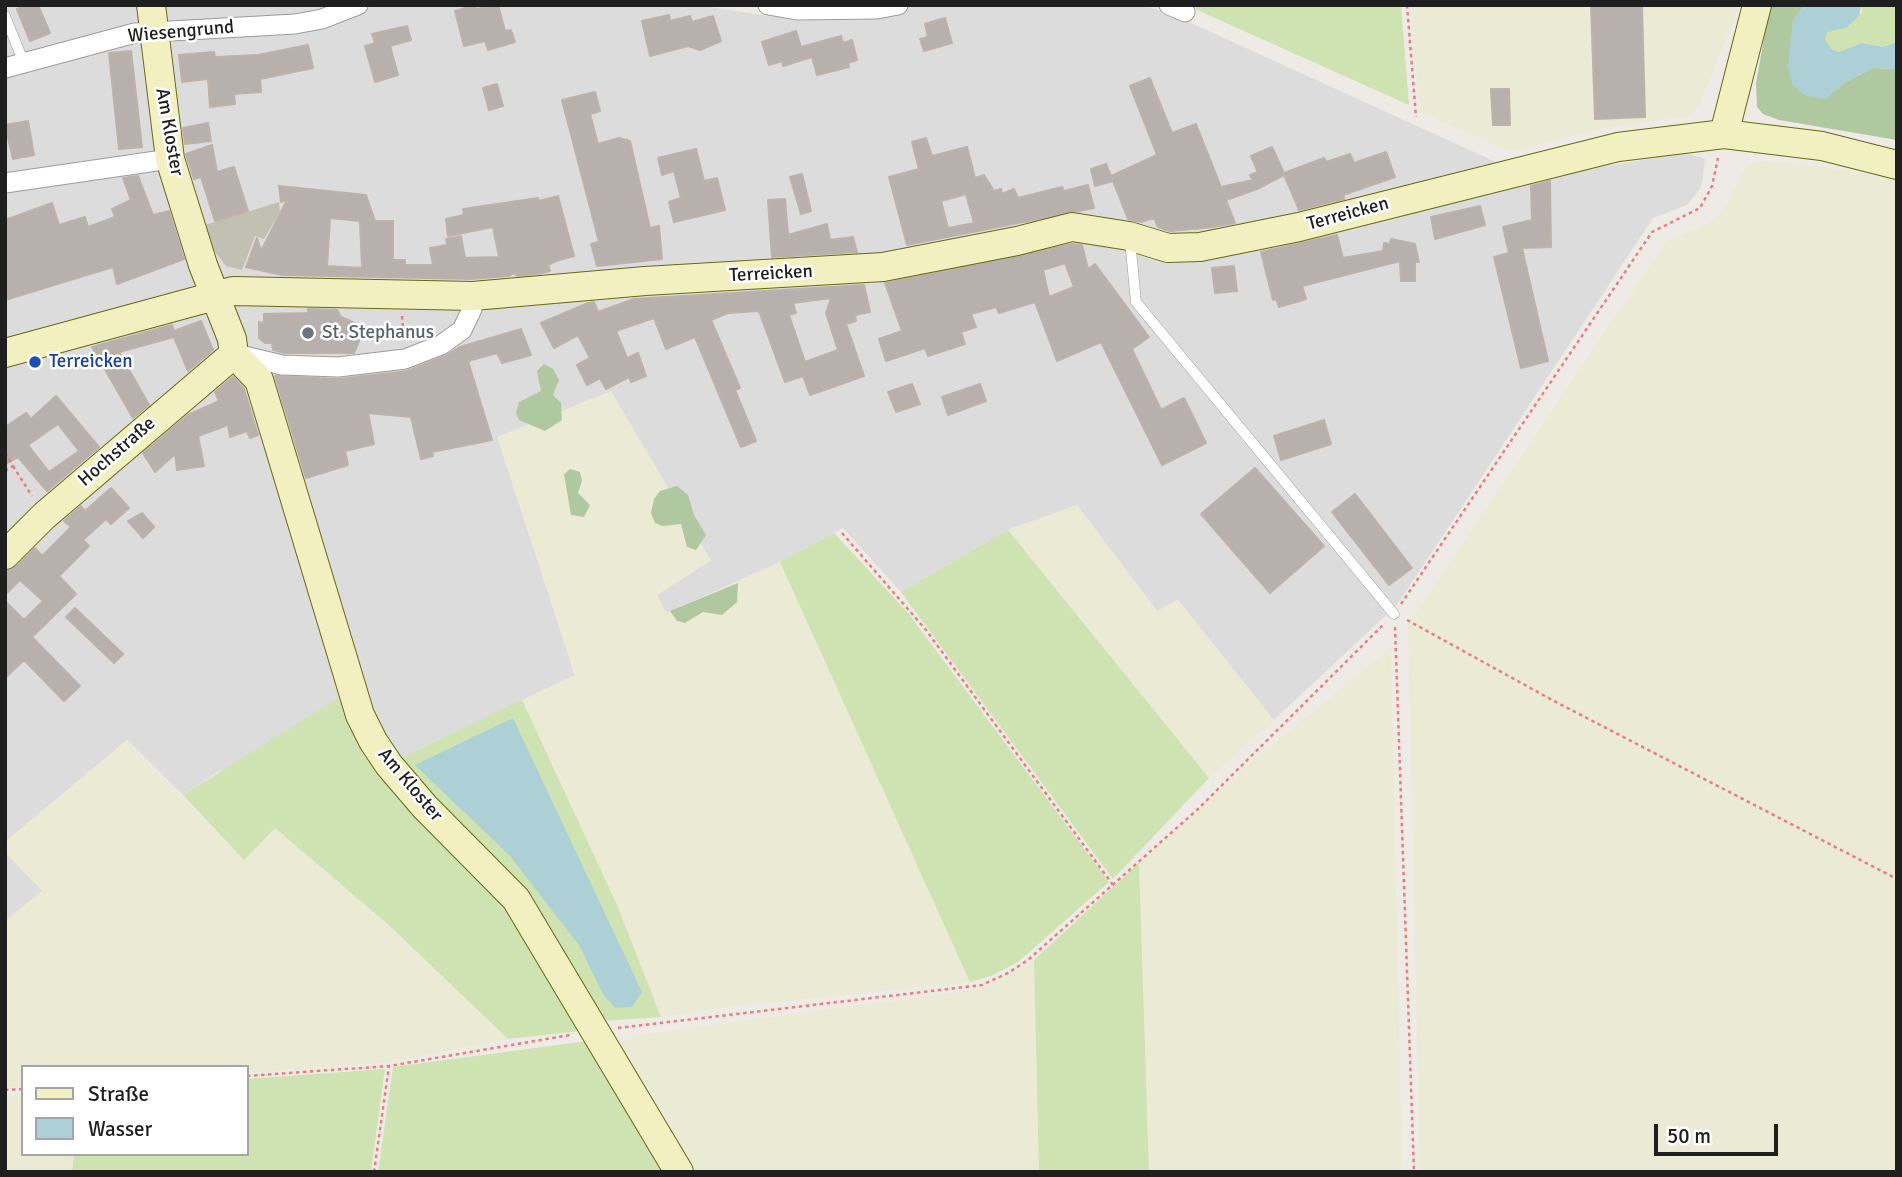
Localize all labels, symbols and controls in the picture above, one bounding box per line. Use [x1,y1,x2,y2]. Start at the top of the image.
street label: Wiesengrund [127,16,235,48]
street label: Am Kloster [150,86,188,178]
street label: Terreicken [1305,192,1391,236]
street label: Terreicken [729,260,813,288]
place label: St. Stephanus [322,322,434,344]
marker: St. Stephanus [300,325,316,341]
place label: Terreicken [49,351,133,373]
marker: Terreicken [27,354,43,370]
street label: Hochstraße [74,412,160,492]
street label: Am Kloster [373,744,447,826]
legend [21,1065,248,1156]
text: Straße [88,1081,149,1107]
scale bar [1657,1110,1781,1154]
text: Wasser [88,1116,152,1142]
text: 50 m [1667,1123,1711,1149]

